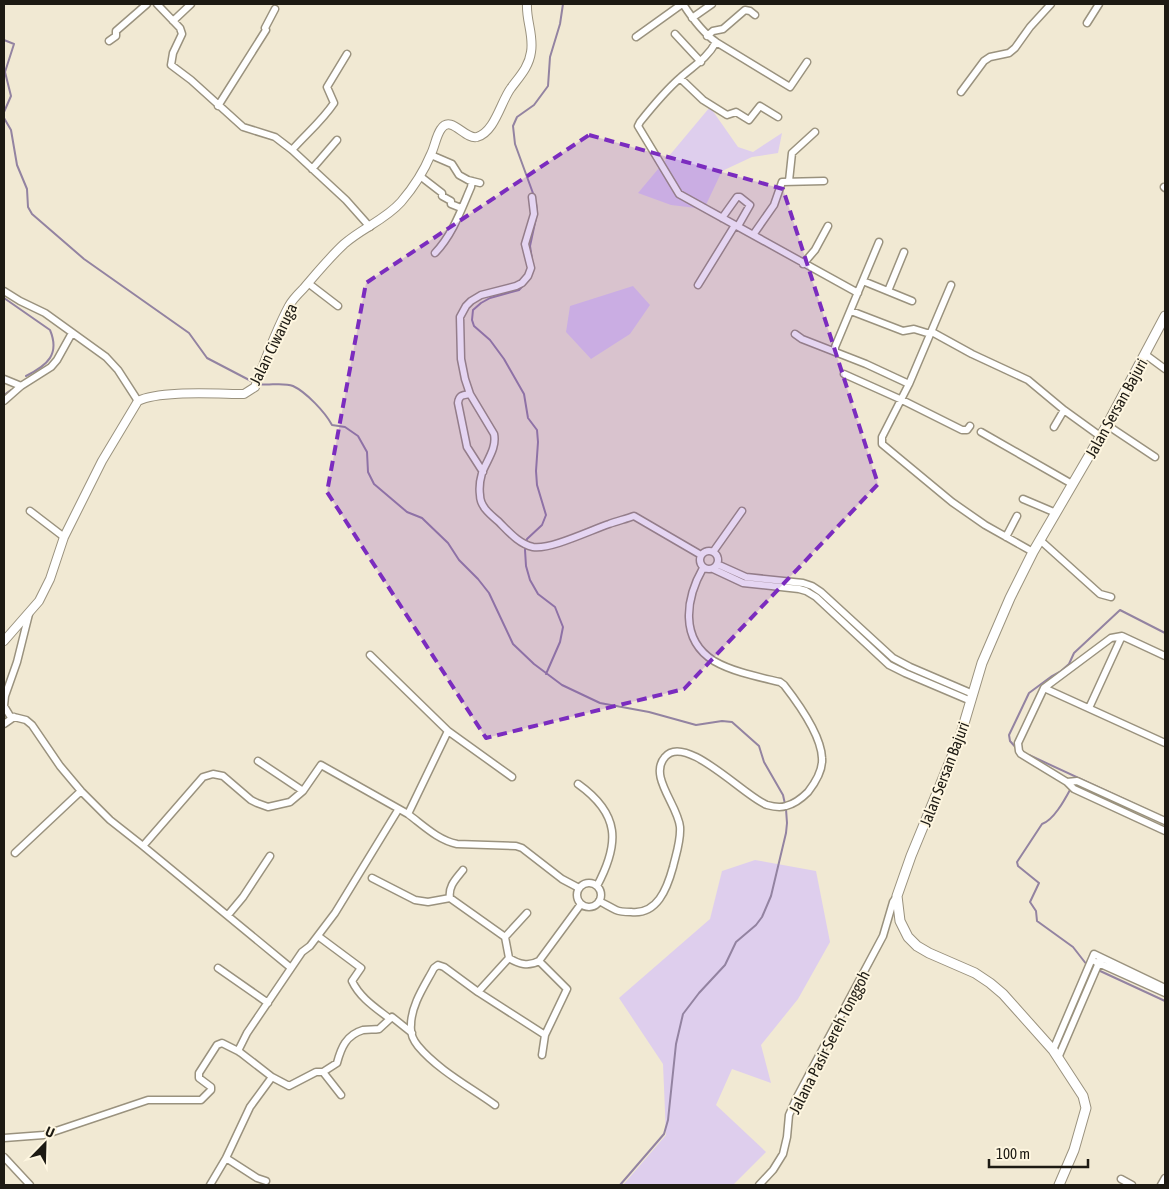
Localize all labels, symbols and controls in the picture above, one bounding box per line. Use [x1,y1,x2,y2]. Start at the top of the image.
street label: Jalan Ciwaruga [246,300,301,388]
street label: Jalan Sersan Bajuri [1081,355,1152,461]
street label: Jalan Sersan Bajuri [916,719,973,829]
street label: Jalana Pasir Sereh Tonggoh [785,967,874,1117]
north arrow [20,1119,70,1169]
text: U [43,1123,57,1141]
scale bar [989,1136,1088,1168]
text: 100 m [996,1145,1030,1162]

